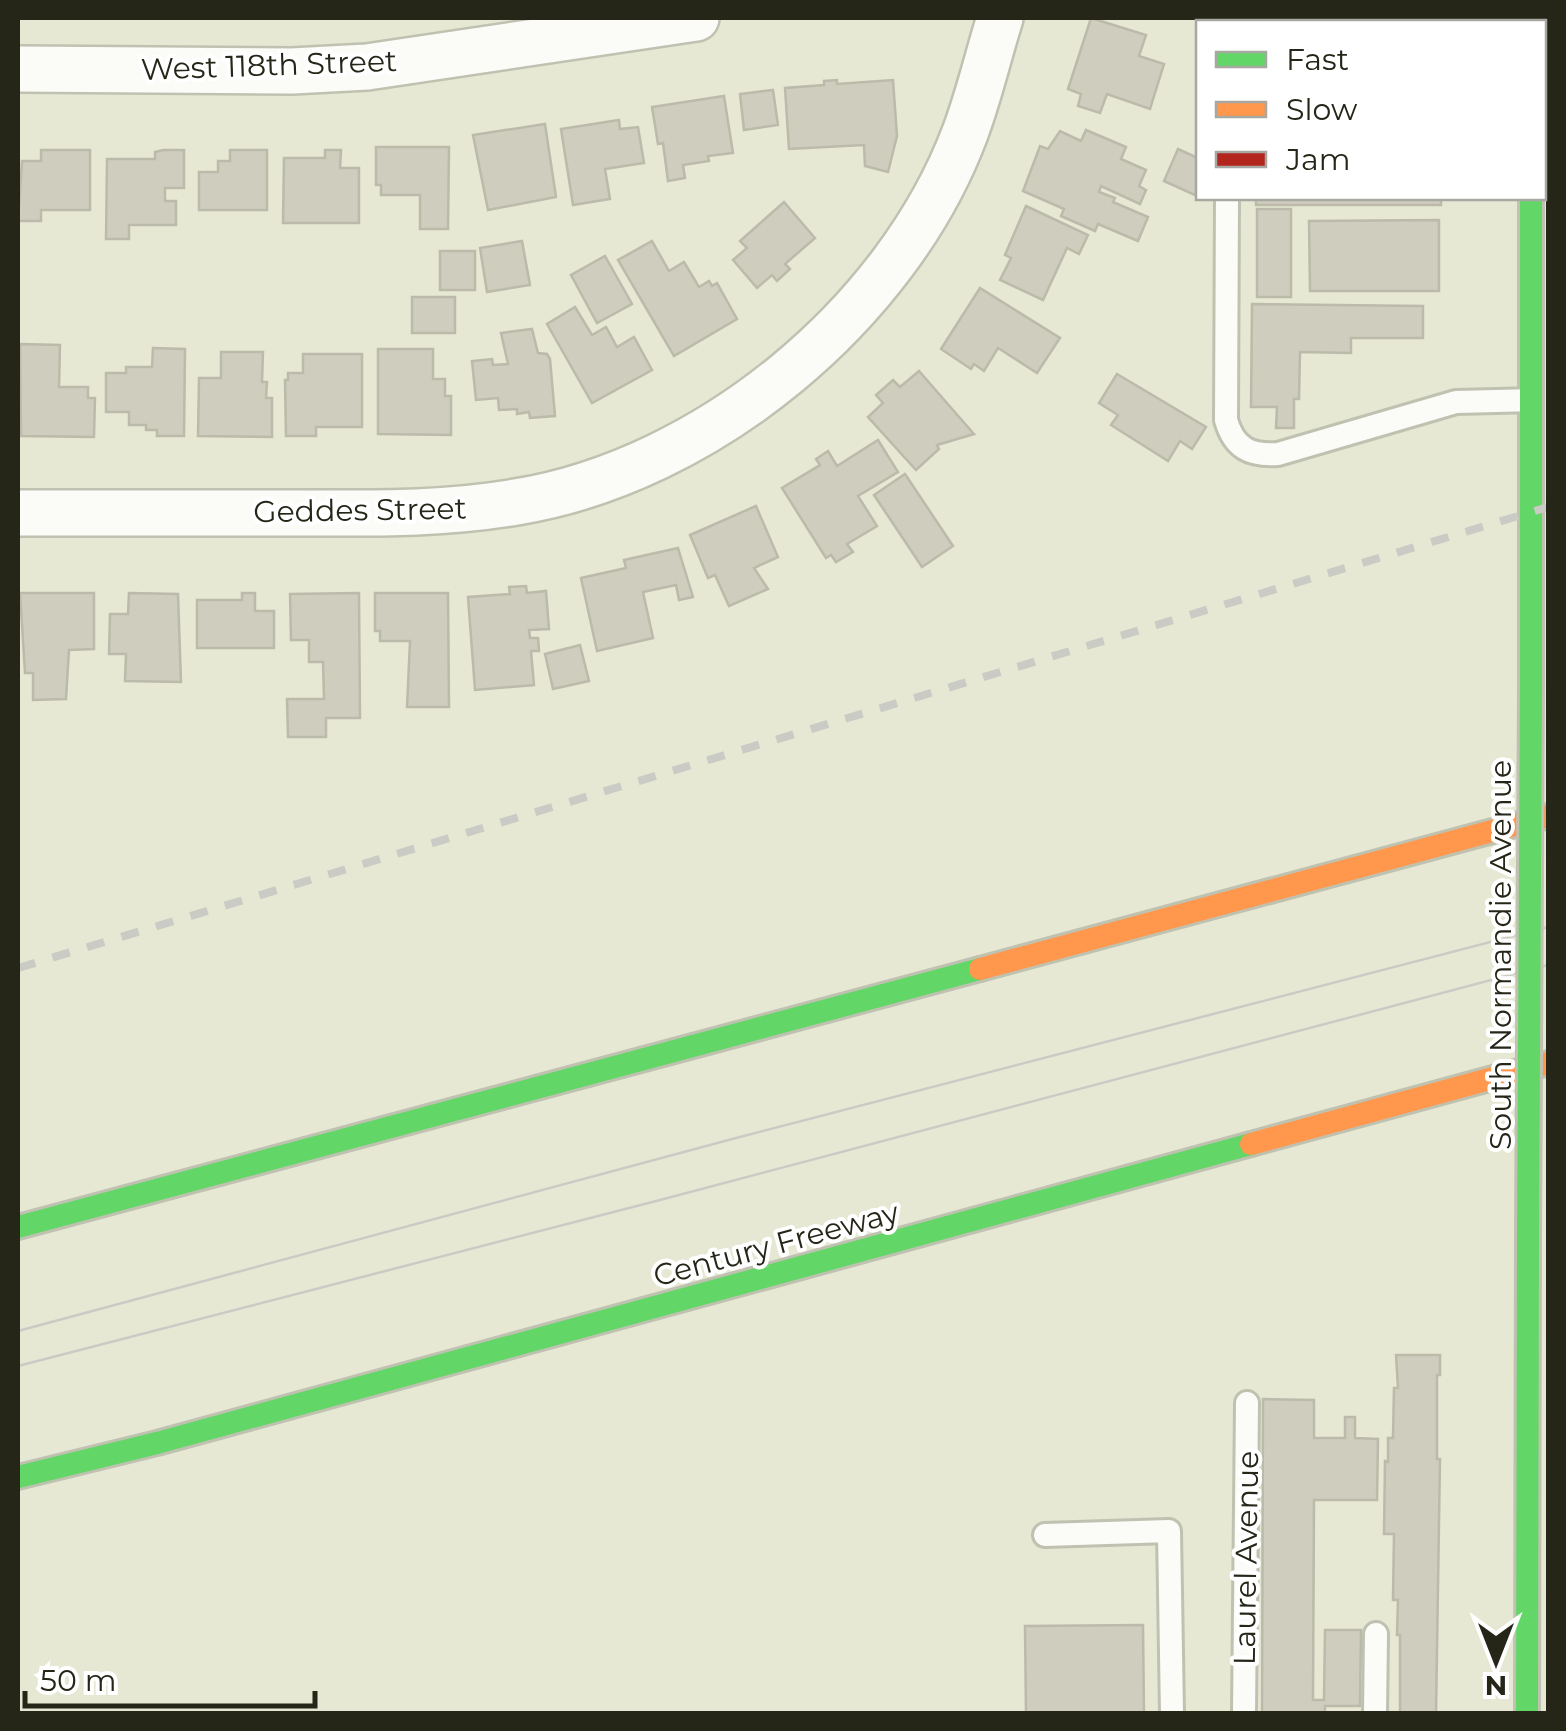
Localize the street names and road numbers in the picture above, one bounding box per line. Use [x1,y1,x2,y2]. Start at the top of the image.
street label: West 118th Street [140,42,398,88]
street label: Geddes Street [253,490,467,530]
street label: South Normandie Avenue [1482,760,1519,1150]
street label: Century Freeway [649,1193,904,1295]
street label: Laurel Avenue [1226,1450,1266,1666]

